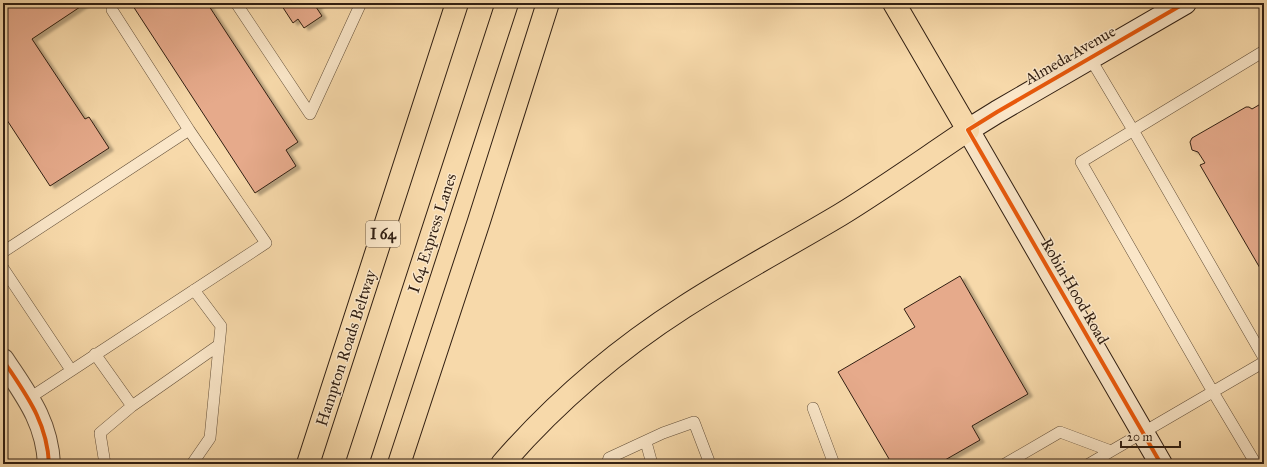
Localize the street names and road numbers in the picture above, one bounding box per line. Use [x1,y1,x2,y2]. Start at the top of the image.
street label: Almeda Avenue [1020,21,1119,89]
street label: I 64 Express Lanes [404,171,460,295]
road number: I 64 [366,221,400,247]
street label: Robin Hood Road [1037,235,1113,347]
street label: Hampton Roads Beltway [312,267,380,428]

